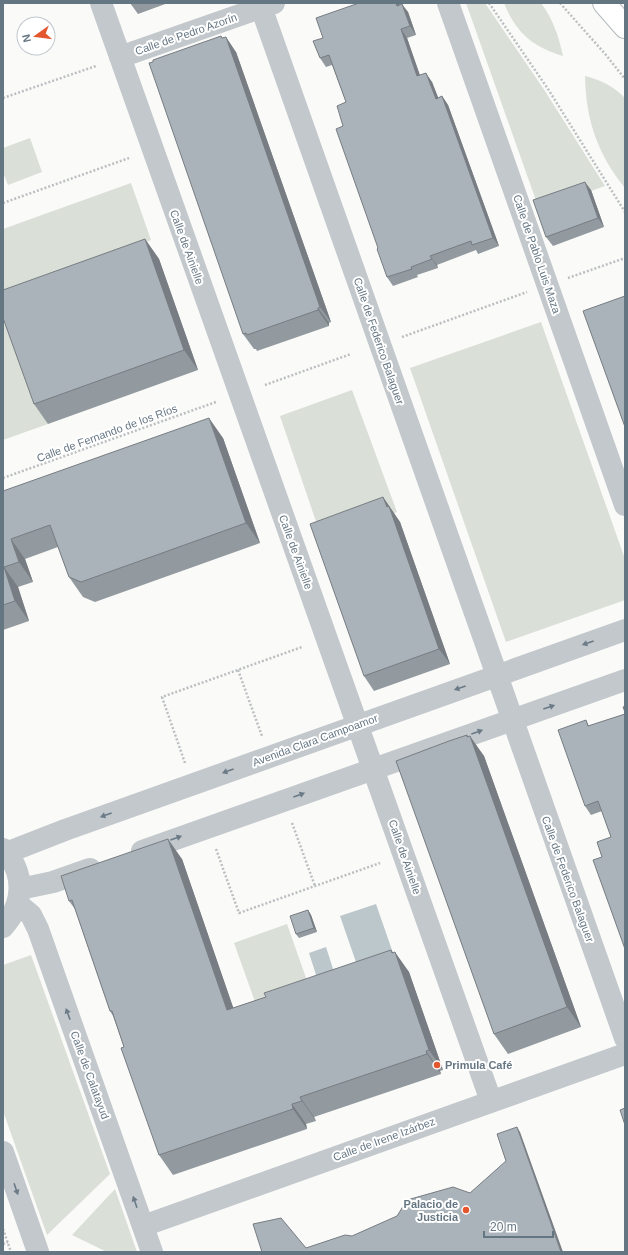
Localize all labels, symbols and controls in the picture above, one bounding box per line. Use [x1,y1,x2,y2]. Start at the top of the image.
street label: Calle de Pedro Azorín [133,11,239,57]
north arrow [16,16,56,56]
text: N [20,33,33,44]
street label: Calle de Pablo Luis Maza [511,193,563,316]
street label: Calle de Ainielle [168,208,206,286]
street label: Calle de Federico Balaguer [352,276,406,406]
street label: Calle de Fernando de los Ríos [35,402,179,464]
street label: Calle de Ainielle [277,513,315,591]
one-way arrow [582,640,594,646]
one-way arrow [454,686,466,692]
one-way arrow [543,703,555,709]
street label: Avenida Clara Campoamor [251,712,380,768]
one-way arrow [471,729,483,735]
one-way arrow [222,769,234,775]
one-way arrow [293,791,305,797]
one-way arrow [100,813,112,819]
street label: Calle de Federico Balaguer [540,814,597,944]
street label: Calle de Ainielle [387,818,423,896]
one-way arrow [171,835,183,841]
one-way arrow [64,1007,70,1019]
street label: Calle de Calatayud [68,1029,112,1121]
place label: Primula Café [445,1059,512,1071]
marker: Primula Café [432,1060,442,1070]
street label: Calle de Irene Izárbez [331,1115,437,1163]
one-way arrow [13,1184,19,1196]
one-way arrow [131,1196,137,1208]
place label: Palacio de Justicia [404,1198,459,1223]
marker: Palacio de Justicia [461,1205,471,1215]
scale bar [484,1213,553,1239]
text: 20 m [490,1220,517,1234]

